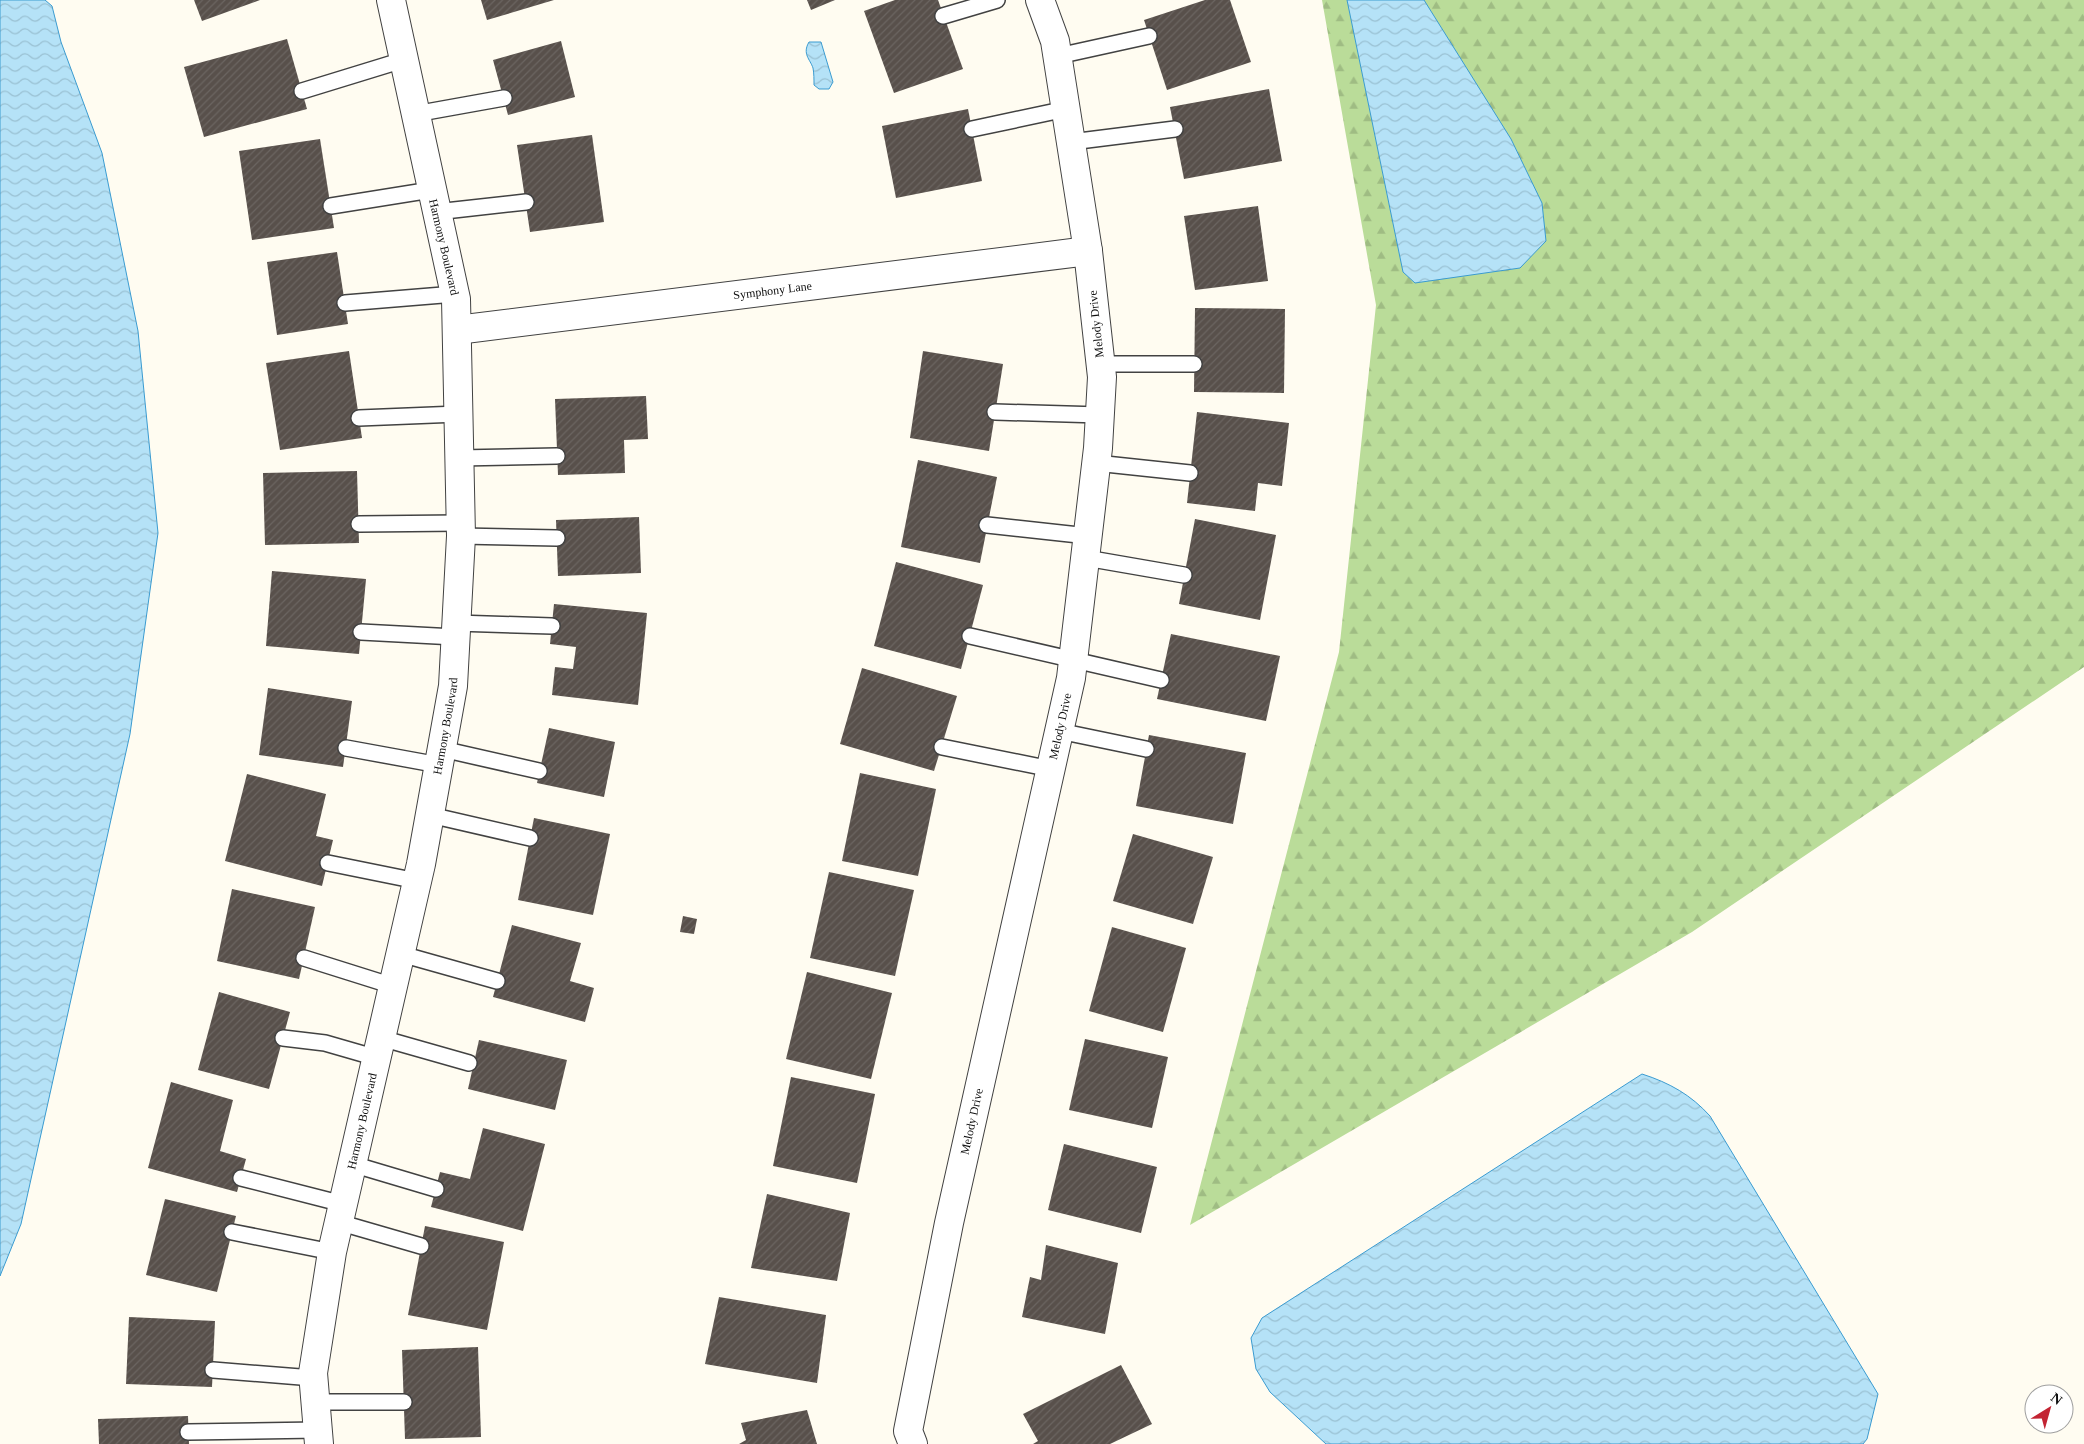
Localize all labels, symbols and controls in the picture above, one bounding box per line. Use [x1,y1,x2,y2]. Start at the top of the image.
street label: Harmony Boulevard [426,198,462,296]
street label: Symphony Lane [732,279,813,302]
street label: Melody Drive [1086,290,1106,358]
street label: Harmony Boulevard [430,677,460,776]
street label: Melody Drive [1046,692,1074,761]
street label: Harmony Boulevard [344,1072,380,1171]
street label: Melody Drive [958,1087,986,1156]
north arrow [2024,1384,2074,1434]
text: N [2048,1390,2065,1408]

